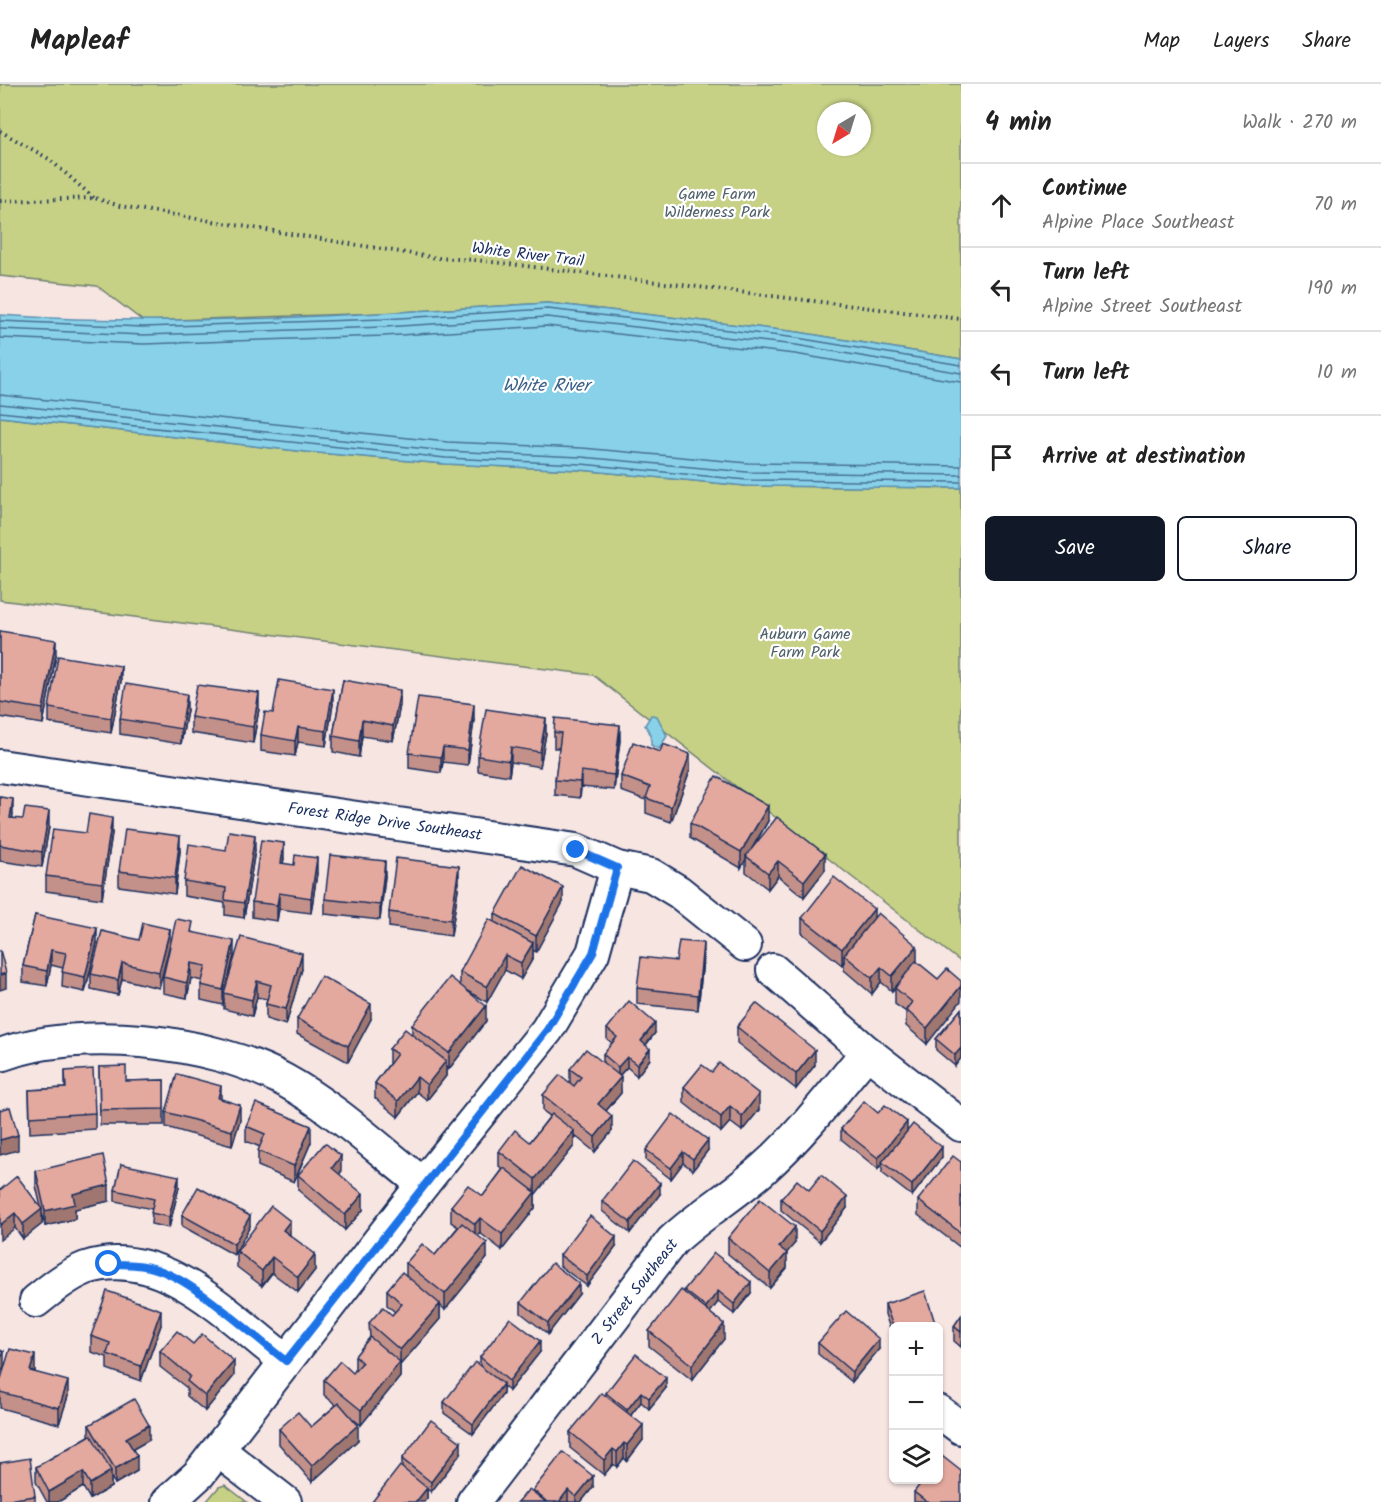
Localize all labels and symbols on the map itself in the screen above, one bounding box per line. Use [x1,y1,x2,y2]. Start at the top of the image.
north arrow [817,102,871,156]
park label: Game Farm Wilderness Park [664,182,770,225]
street label: White River Trail [471,236,585,274]
water label: White River [503,372,593,401]
park label: Auburn Game Farm Park [760,622,850,665]
street label: Forest Ridge Drive Southeast [286,796,484,848]
route end [562,836,588,862]
street label: Z Street Southeast [585,1233,685,1351]
route start [95,1250,121,1276]

